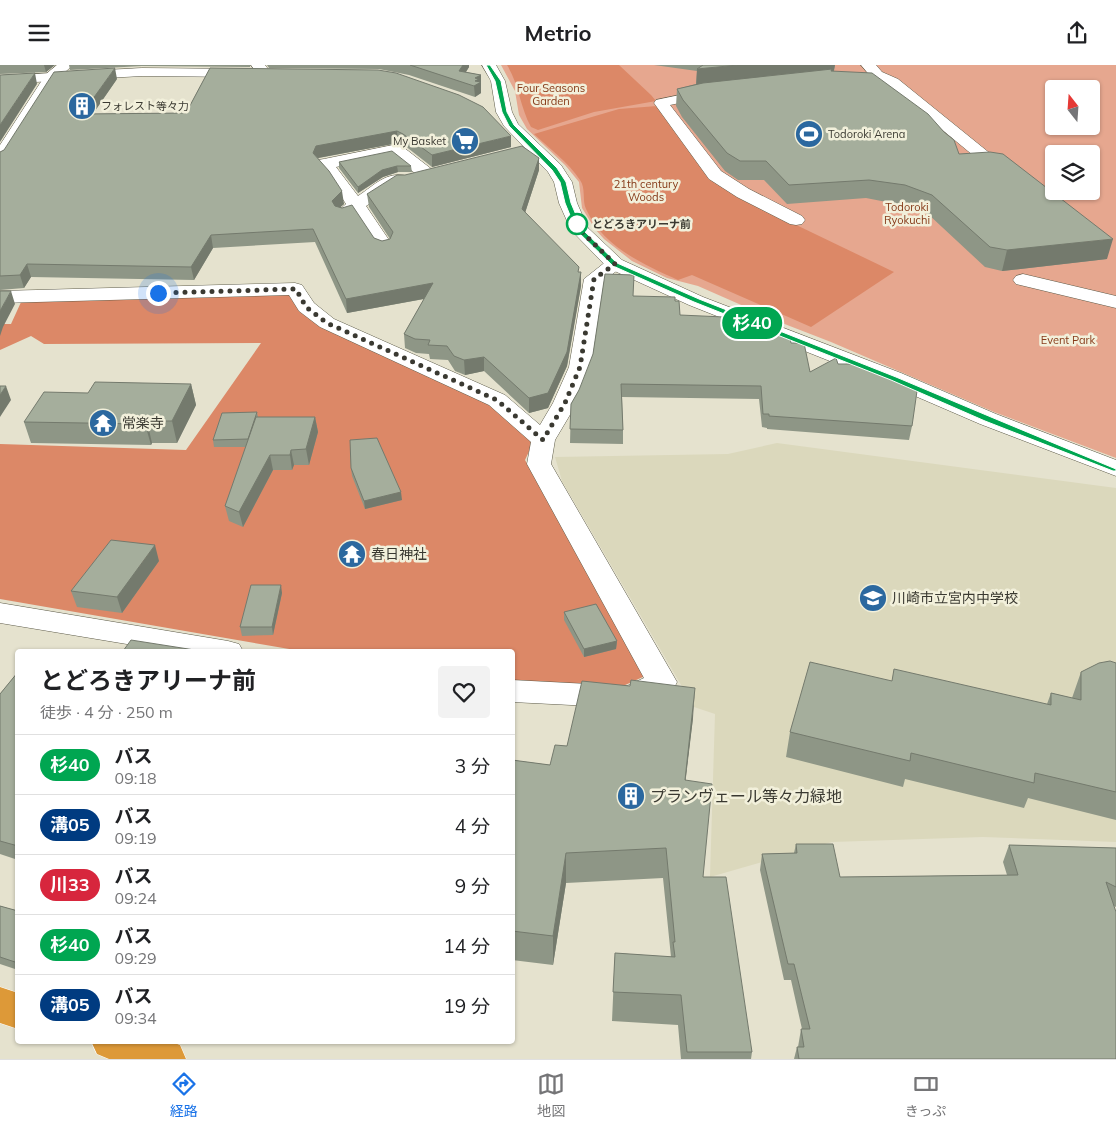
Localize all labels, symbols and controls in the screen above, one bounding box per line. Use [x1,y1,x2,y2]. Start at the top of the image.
icon: menu [25,19,53,47]
text: Metrio [525,19,591,47]
icon: share [1063,19,1091,47]
north arrow [1045,80,1100,135]
map controls [1045,80,1100,200]
park label: Four Seasons Garden [517,81,585,108]
building icon: フォレスト等々力 [67,91,97,121]
place label: フォレスト等々力 [101,99,189,113]
sports icon: Todoroki Arena [794,119,824,149]
supermarket icon: My Basket [450,126,480,156]
place label: Todoroki Arena [828,127,905,141]
place label: My Basket [393,134,446,148]
button: layers [1045,145,1100,200]
park label: 21th century Woods [614,177,678,204]
park label: Todoroki Ryokuchi [884,200,930,227]
marker: とどろきアリーナ前 [566,213,588,235]
place label: とどろきアリーナ前 [592,217,691,231]
your location [146,281,171,306]
line badge: 杉40 [723,307,781,339]
text: 杉40 [732,311,772,334]
park label: Event Park [1041,333,1096,347]
temple icon: 常楽寺 [88,408,118,438]
place label: 常楽寺 [122,414,164,432]
temple icon: 春日神社 [337,539,367,569]
place label: 春日神社 [371,545,427,563]
school or university icon: 川崎市立宮内中学校 [858,583,888,613]
place label: 川崎市立宮内中学校 [892,589,1018,607]
text: とどろきアリーナ前 [40,665,256,695]
button: heart [438,666,490,718]
text: 徒歩 · 4 分 · 250 m [40,702,173,722]
text: バス [115,744,153,768]
text: 杉40 [50,753,90,776]
text: 3 分 [455,754,490,778]
text: 09:18 [115,768,157,788]
building icon: プランヴェール等々力緑地 [616,781,646,811]
place label: プランヴェール等々力緑地 [650,786,842,806]
text: バス [115,804,153,828]
text: 溝05 [50,813,90,836]
text: 4 分 [455,814,490,838]
text: 09:19 [115,828,157,848]
text: バス [115,864,153,888]
text: 川33 [50,873,90,896]
text: 9 分 [455,874,490,898]
text: 09:24 [115,888,157,908]
text: バス [115,924,153,948]
text: 杉40 [50,933,90,956]
text: 14 分 [443,934,490,958]
text: 09:29 [115,948,157,968]
text: バス [115,984,153,1008]
text: 溝05 [50,993,90,1016]
text: 19 分 [443,994,490,1018]
text: 09:34 [115,1008,157,1028]
tab: 経路 [170,1070,198,1120]
tab: 地図 [537,1070,565,1120]
tab: きっぷ [905,1070,946,1120]

